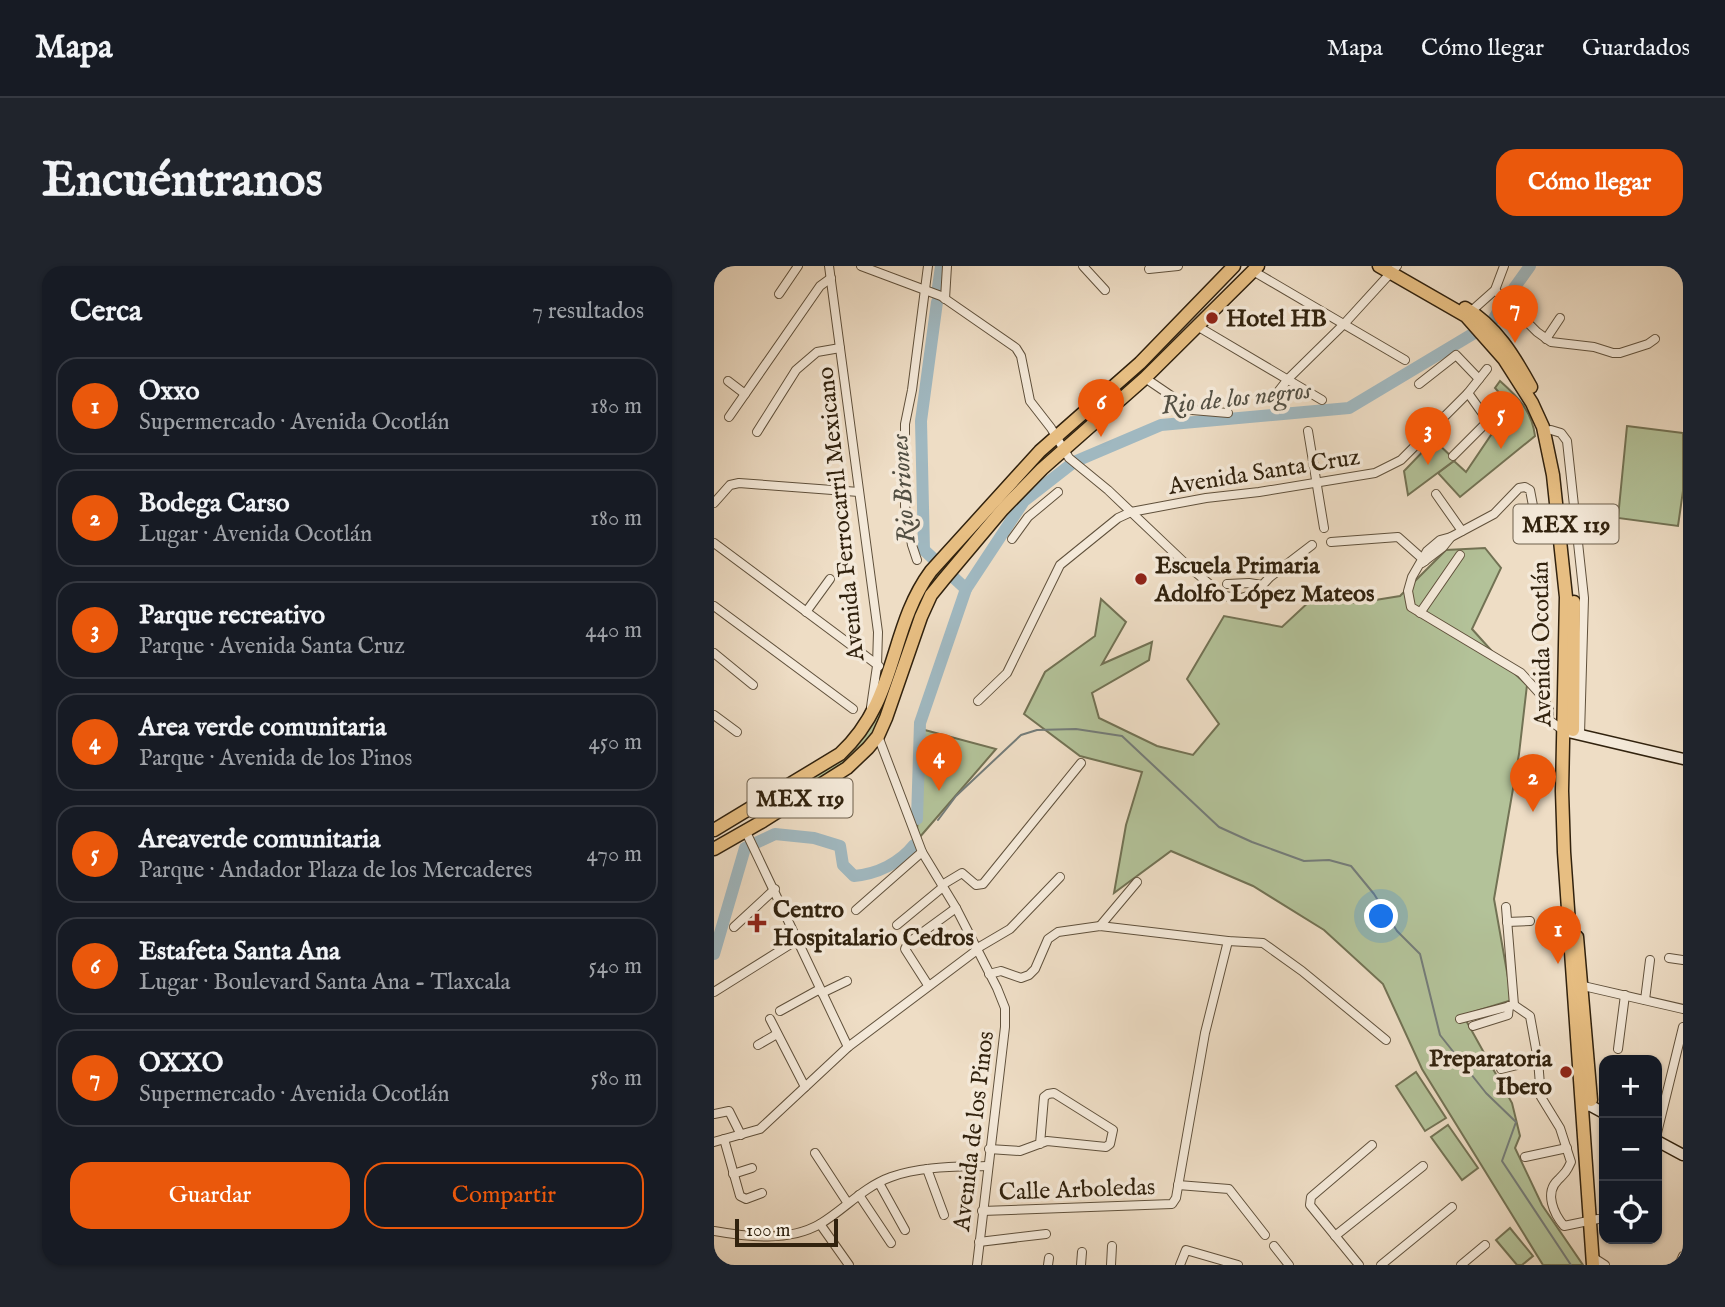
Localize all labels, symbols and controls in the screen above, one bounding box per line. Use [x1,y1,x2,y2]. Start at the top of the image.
text: Mapa [35,27,112,69]
text: Mapa [1327,33,1383,64]
text: Cómo llegar [1421,33,1544,64]
text: Guardados [1582,33,1690,64]
button: Cómo llegar [1496,149,1683,216]
text: Encuéntranos [42,151,323,213]
pin: 7 [1492,285,1538,343]
text: Cerca [70,293,142,331]
text: 7 resultados [532,297,644,326]
place label: Hotel HB [1226,304,1327,335]
marker: Hotel HB [1204,310,1220,326]
street label: Avenida Ferrocarril Mexicano [811,365,872,664]
water label: Rio de los negros [1160,374,1313,424]
text: Oxxo [139,375,200,408]
pin: 6 [1078,379,1124,437]
pin: 5 [1478,391,1524,449]
text: 1 [91,392,99,421]
text: 180 m [590,392,642,421]
pin: 3 [1405,407,1451,465]
text: Supermercado · Avenida Ocotlán [139,408,449,437]
water label: Rio Briones [883,433,924,545]
street label: Avenida Santa Cruz [1165,442,1362,503]
text: Bodega Carso [139,487,290,520]
text: 2 [90,504,100,533]
text: 180 m [590,504,642,533]
road number: MEX 119 [1514,504,1618,544]
text: Lugar · Avenida Ocotlán [139,520,372,549]
place label: Escuela Primaria Adolfo López Mateos [1154,551,1375,610]
street label: Avenida Ocotlán [1526,561,1559,728]
marker: Escuela Primaria Adolfo López Mateos [1133,571,1149,587]
text: Parque recreativo [139,599,325,632]
text: 3 [91,616,99,645]
text: 440 m [585,616,642,645]
text: Parque · Avenida Santa Cruz [139,632,405,661]
text: Area verde comunitaria [139,711,387,744]
text: 4 [89,728,101,757]
text: 450 m [588,728,642,757]
pin: 4 [916,733,962,791]
text: Parque · Avenida de los Pinos [139,744,412,773]
pin: 2 [1510,754,1556,812]
road number: MEX 119 [748,778,852,818]
text: Areaverde comunitaria [139,823,381,856]
text: 5 [91,840,99,869]
text: 470 m [587,840,642,869]
text: Parque · Andador Plaza de los Mercaderes [139,856,532,885]
place label: Centro Hospitalario Cedros [773,895,974,954]
your location [1364,899,1398,933]
pin: 1 [1535,906,1581,964]
marker: Centro Hospitalario Cedros [747,913,767,933]
text: Estafeta Santa Ana [139,935,340,968]
text: 6 [90,952,100,981]
text: 540 m [588,952,642,981]
text: Lugar · Boulevard Santa Ana - Tlaxcala [139,968,511,997]
street label: Avenida de los Pinos [947,1029,1002,1234]
place label: Preparatoria Ibero [1429,1044,1553,1103]
text: OXXO [139,1047,223,1080]
map controls [1599,1055,1662,1244]
button: + [1599,1055,1662,1118]
text: 7 [90,1064,100,1093]
text: 580 m [591,1064,642,1093]
marker: Preparatoria Ibero [1558,1064,1574,1080]
text: Supermercado · Avenida Ocotlán [139,1080,449,1109]
button: − [1599,1118,1662,1181]
button: Guardar [70,1162,350,1229]
button: Compartir [364,1162,644,1229]
street label: Calle Arboledas [998,1172,1156,1209]
button: locate [1599,1181,1662,1244]
scale bar [735,1216,838,1248]
text: 100 m [746,1219,790,1243]

